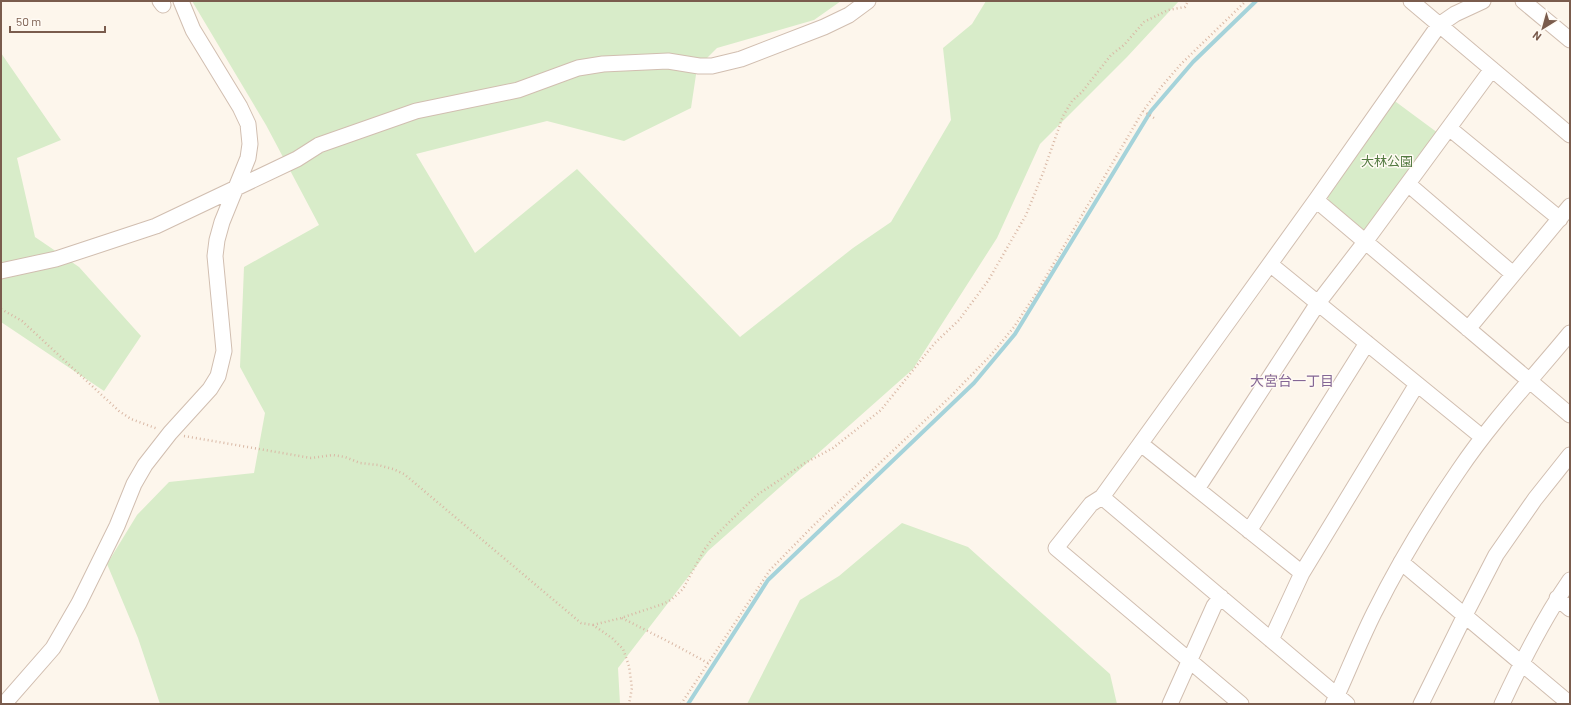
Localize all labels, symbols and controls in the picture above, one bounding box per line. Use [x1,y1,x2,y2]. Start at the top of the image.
scale bar [10,8,105,34]
north arrow [1523,8,1563,48]
text: 50 m [16,14,41,28]
text: N [1530,29,1544,44]
park label: 大林公園 [1361,153,1413,169]
district label: 大宮台一丁目 [1250,372,1334,389]

